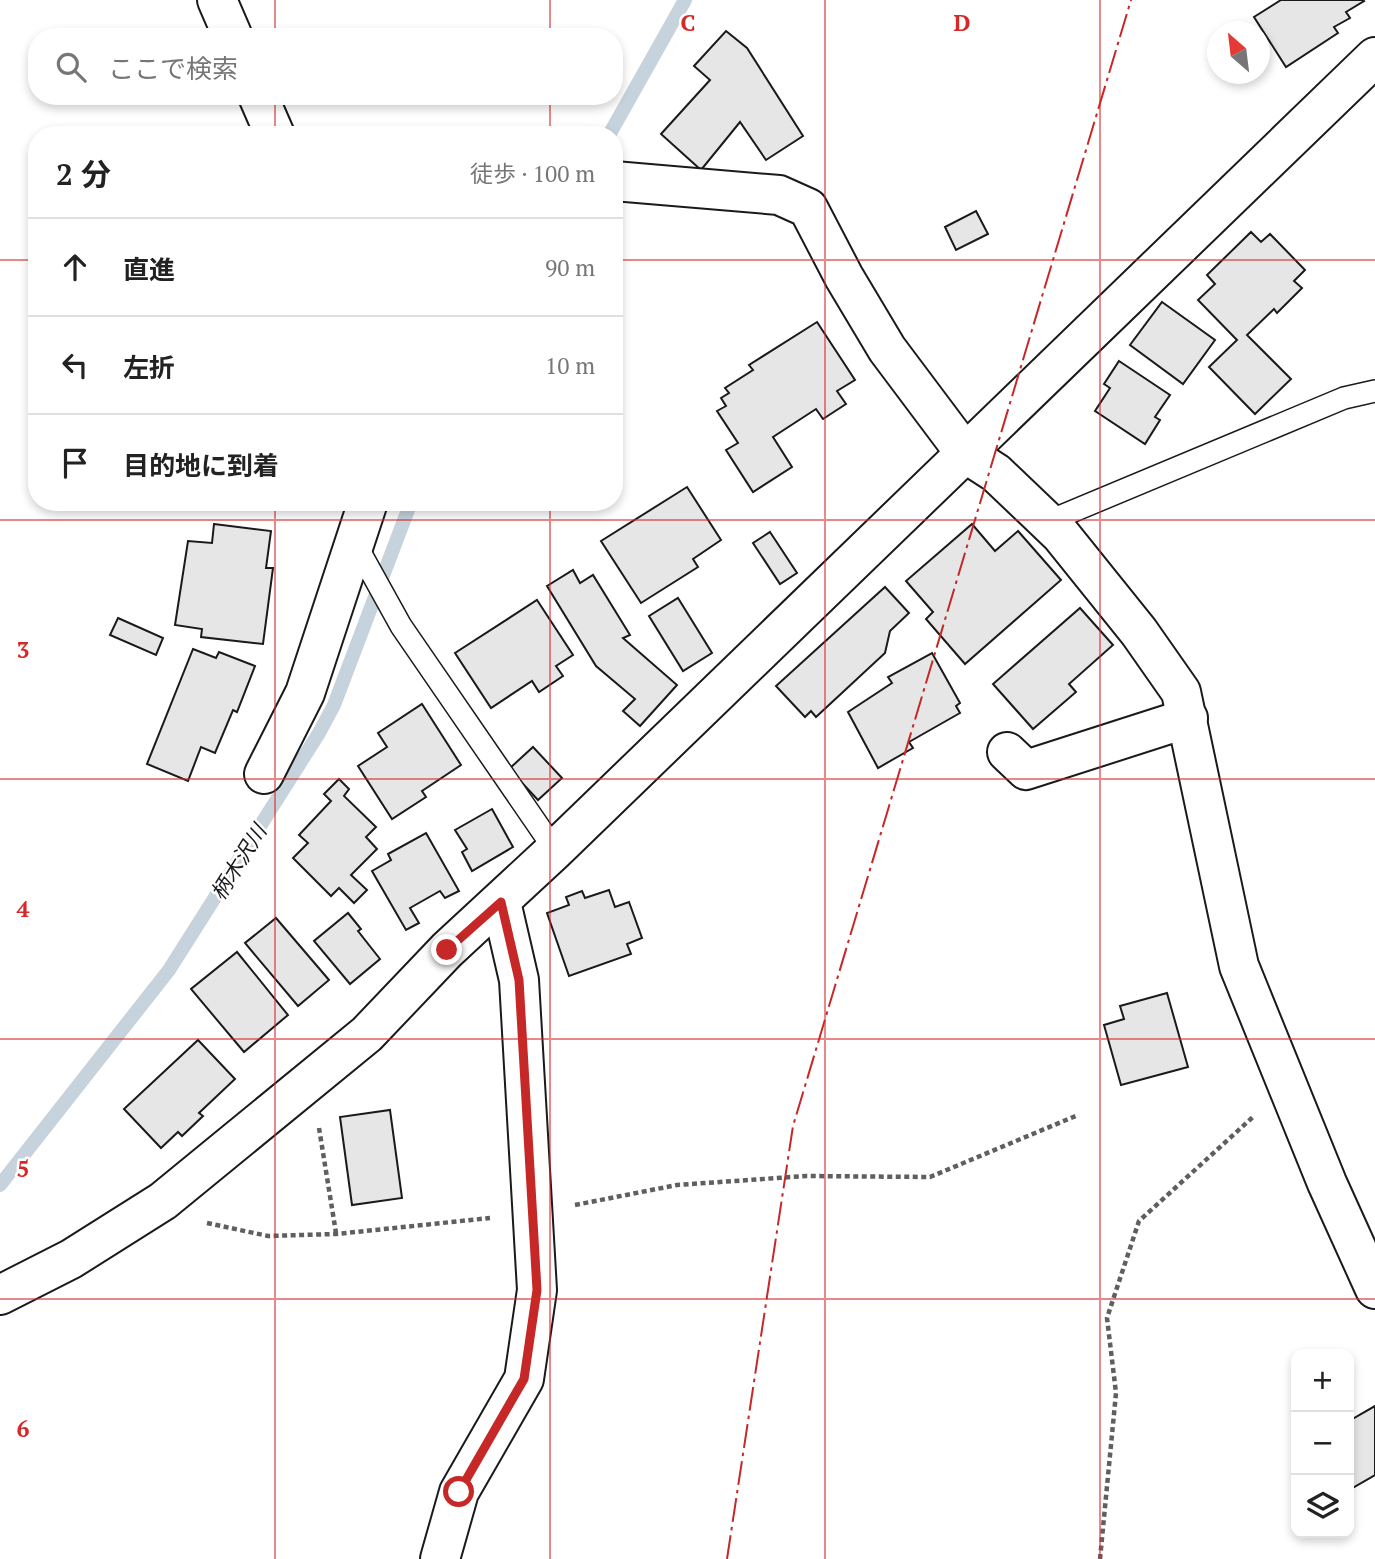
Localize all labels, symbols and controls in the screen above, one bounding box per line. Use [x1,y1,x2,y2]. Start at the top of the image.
text: C [681,7,696,38]
text: D [954,7,971,38]
north arrow [1207,21,1270,84]
search box [28,28,623,105]
icon: search [52,48,90,86]
text: ここで検索 [108,51,238,85]
text: 2 分 [56,154,111,194]
text: 徒歩 · 100 m [470,158,595,189]
icon: ahead [56,248,94,286]
text: 直進 [123,252,175,286]
text: 90 m [545,252,595,283]
icon: left [56,346,94,384]
text: 左折 [123,350,175,384]
text: 10 m [545,350,595,381]
icon: arrive [56,444,94,482]
text: 目的地に到着 [123,448,279,482]
text: 3 [17,634,30,665]
water label: 柄木沢川 [204,817,273,905]
text: 4 [17,893,30,924]
route end [431,934,462,965]
text: 5 [17,1153,30,1184]
map controls [1291,1349,1354,1538]
button: + [1291,1349,1354,1412]
button: − [1291,1412,1354,1475]
text: 6 [17,1413,30,1444]
button: layers [1291,1475,1354,1538]
route start [443,1476,474,1507]

